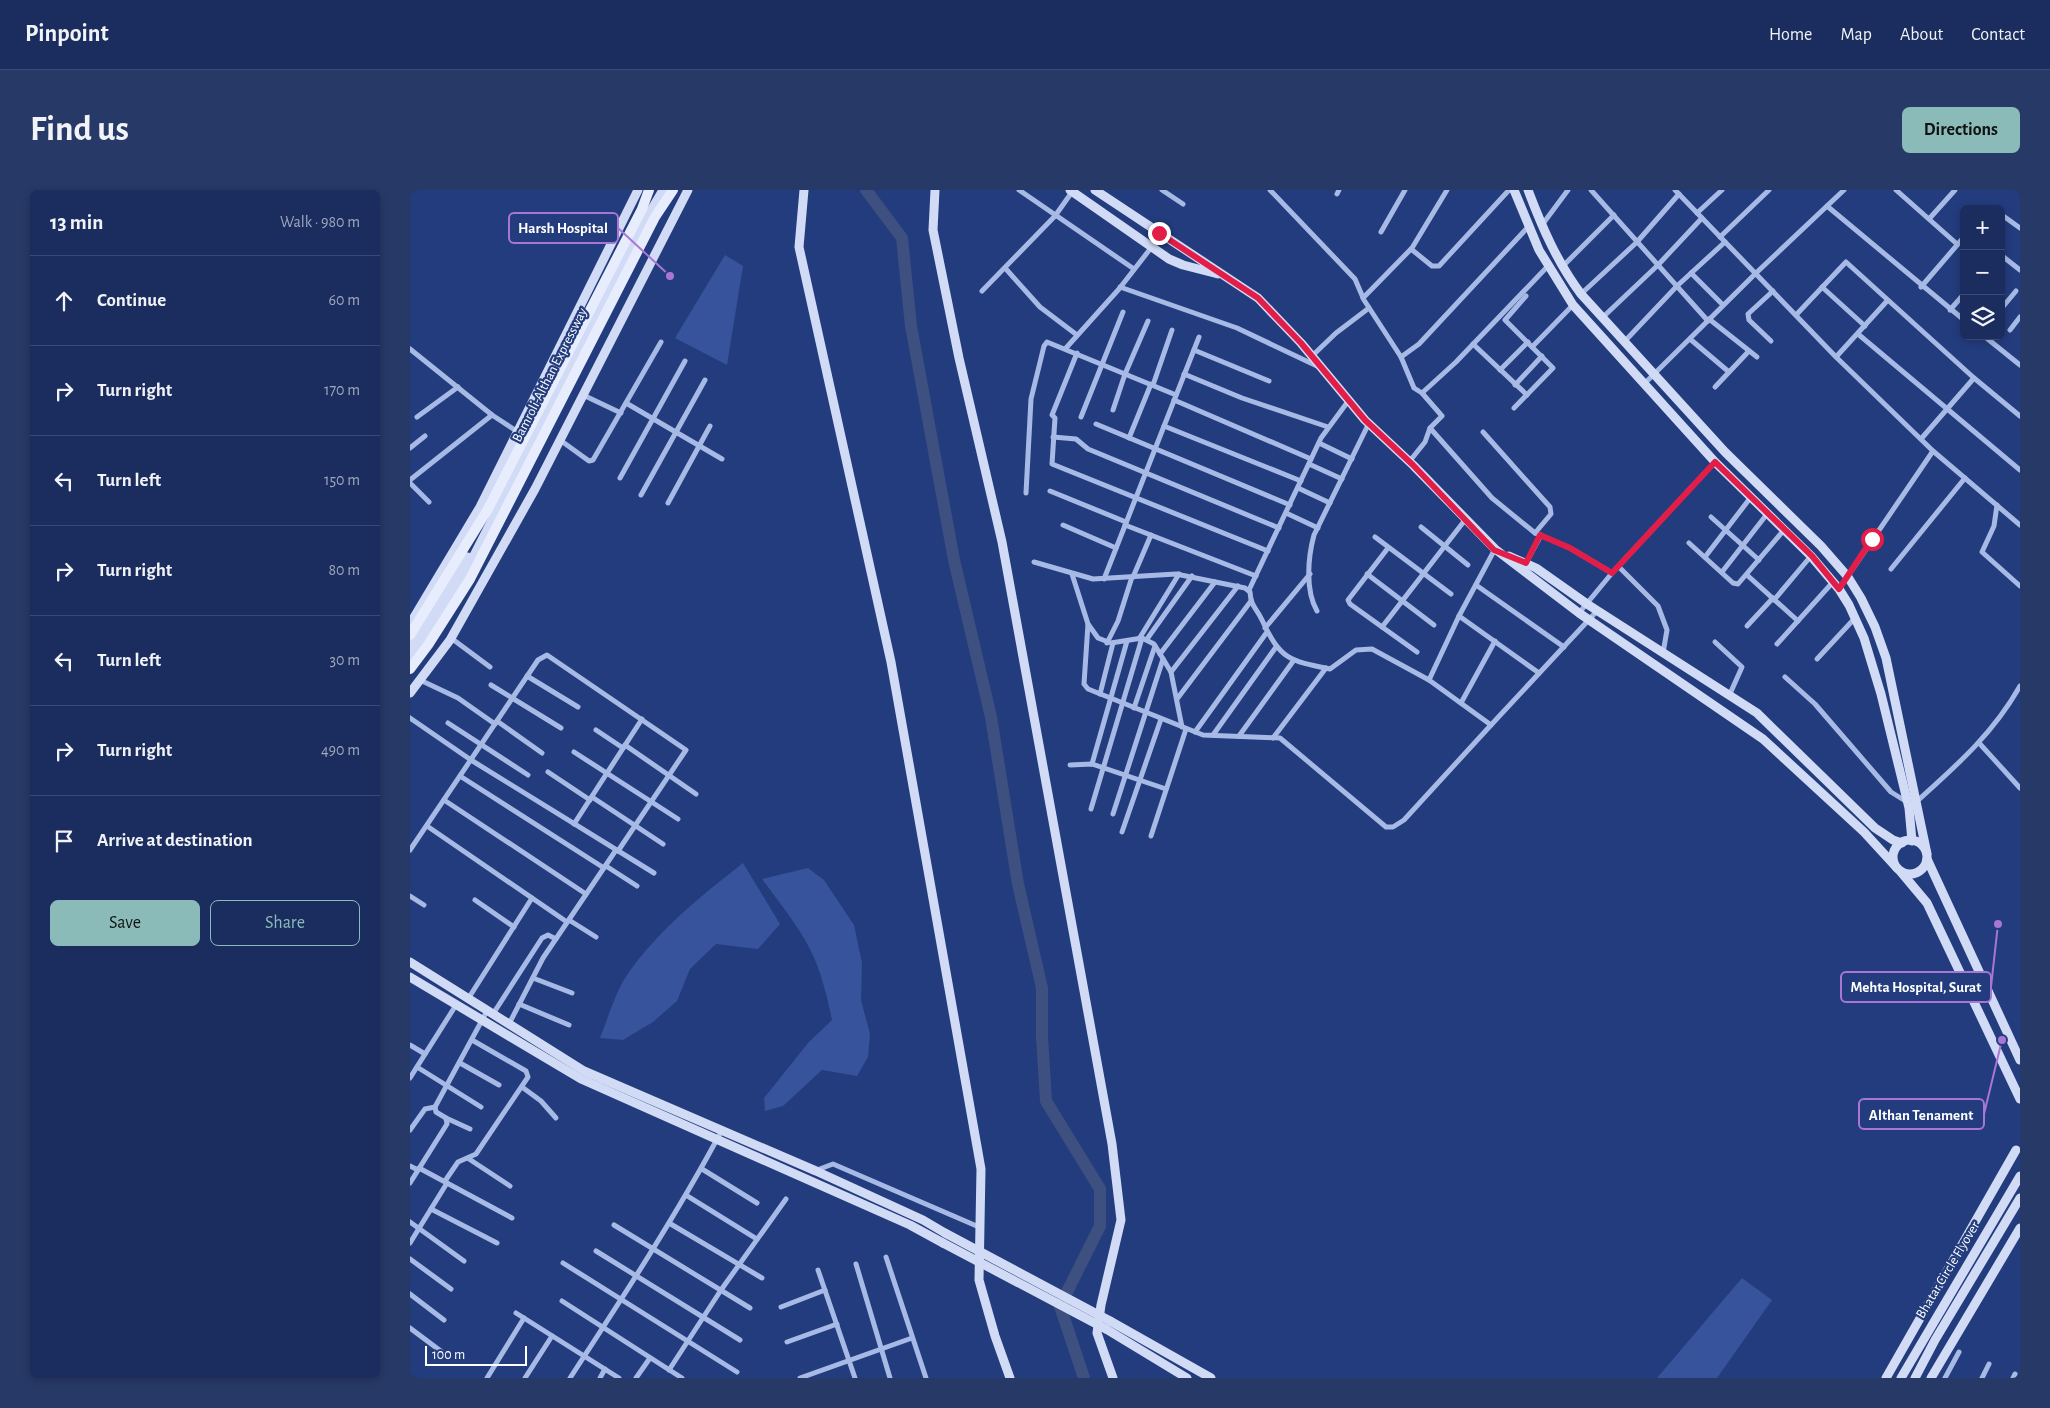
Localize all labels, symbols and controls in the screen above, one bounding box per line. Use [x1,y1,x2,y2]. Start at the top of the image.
text: Pinpoint [25,22,109,46]
text: Home [1769,26,1812,44]
text: Map [1840,26,1872,44]
text: About [1900,26,1943,44]
text: Contact [1971,26,2025,44]
button: Directions [1902,107,2020,153]
text: Find us [30,112,129,147]
map controls [1960,205,2005,340]
button: + [1960,205,2005,250]
text: 13 min [50,212,103,233]
callout: Harsh Hospital [509,213,618,243]
text: Walk · 980 m [280,214,360,230]
text: Harsh Hospital [518,221,608,236]
route end [1148,222,1171,245]
button: − [1960,250,2005,295]
icon: ahead [50,287,78,315]
text: Continue [97,291,166,310]
text: 60 m [329,292,360,308]
button: layers [1960,295,2005,340]
street label: Bamroli-Althan Expressway [510,306,590,444]
icon: right [50,377,78,405]
text: Turn right [97,381,172,400]
text: 170 m [324,382,360,398]
icon: left [50,467,78,495]
text: Turn left [97,471,161,490]
text: 150 m [324,472,360,488]
route start [1861,528,1884,551]
icon: right [50,557,78,585]
text: Turn right [97,561,172,580]
text: 80 m [329,562,360,578]
icon: left [50,647,78,675]
text: Turn left [97,651,161,670]
text: 30 m [330,652,360,668]
icon: right [50,737,78,765]
text: Turn right [97,741,172,760]
text: 490 m [321,742,360,758]
icon: arrive [50,827,78,855]
text: Arrive at destination [97,831,253,850]
button: Save [50,900,200,946]
button: Share [210,900,360,946]
callout: Mehta Hospital, Surat [1841,972,1991,1002]
text: Mehta Hospital, Surat [1851,980,1981,995]
callout: Althan Tenament [1859,1099,1984,1129]
text: Althan Tenament [1869,1108,1973,1123]
street label: Bhatar Circle Flyover [1914,1219,1983,1321]
scale bar [425,1343,528,1366]
text: 100 m [432,1348,465,1362]

